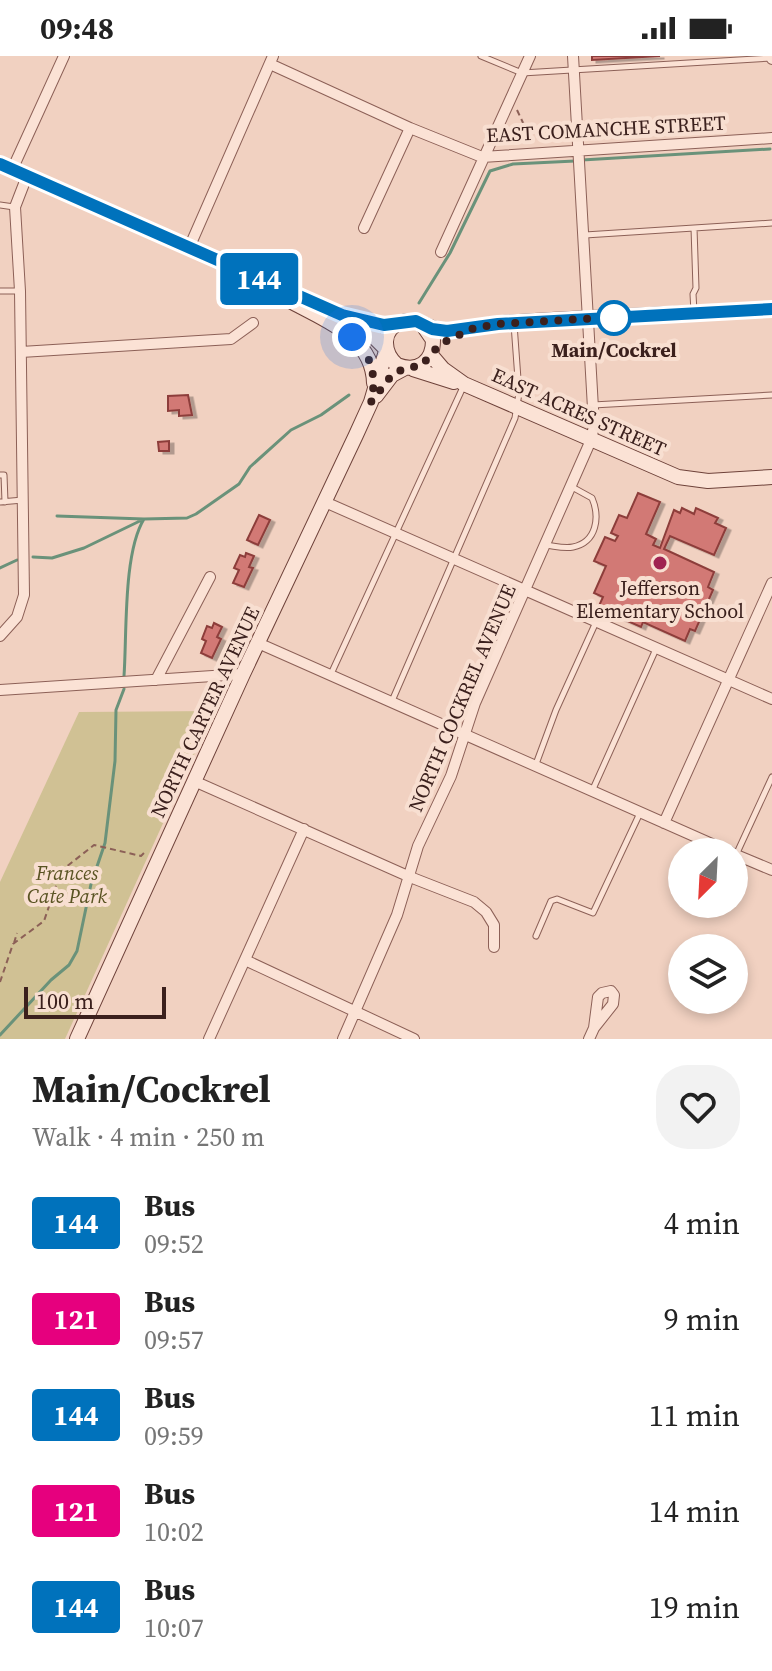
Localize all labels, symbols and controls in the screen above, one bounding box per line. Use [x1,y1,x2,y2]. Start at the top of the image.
text: 09:48 [40,8,114,49]
street label: EAST COMANCHE STREET [485,109,727,149]
line badge: 144 [213,253,305,305]
text: 144 [236,260,282,298]
marker: Main/Cockrel [597,301,631,335]
your location [332,317,372,357]
place label: Main/Cockrel [551,336,677,364]
street label: EAST ACRES STREET [487,361,671,463]
marker: Jefferson Elementary School [651,554,669,572]
place label: Jefferson Elementary School [576,574,744,625]
street label: NORTH COCKREL AVENUE [401,580,523,816]
street label: NORTH CARTER AVENUE [144,602,266,822]
north arrow [668,838,748,918]
map controls [668,838,748,1014]
park label: Frances Cate Park [27,859,108,910]
button: layers [668,934,748,1014]
scale bar [24,983,166,1019]
text: 100 m [36,986,94,1016]
text: Main/Cockrel [32,1063,271,1115]
button: heart [656,1065,740,1149]
text: Walk · 4 min · 250 m [32,1119,265,1155]
text: Bus [144,1185,195,1226]
text: 4 min [664,1203,740,1244]
text: 144 [53,1204,99,1242]
text: 09:52 [144,1226,204,1262]
text: Bus [144,1281,195,1322]
text: 9 min [664,1299,740,1340]
text: 121 [53,1300,99,1338]
text: 09:57 [144,1322,204,1358]
text: Bus [144,1377,195,1418]
text: 11 min [649,1395,740,1436]
text: 144 [53,1396,99,1434]
text: 09:59 [144,1418,204,1454]
text: Bus [144,1473,195,1514]
text: 14 min [649,1491,740,1532]
text: 121 [53,1492,99,1530]
text: 10:02 [144,1514,204,1550]
text: Bus [144,1569,195,1610]
text: 19 min [649,1587,740,1628]
text: 144 [53,1588,99,1626]
text: 10:07 [144,1610,204,1646]

